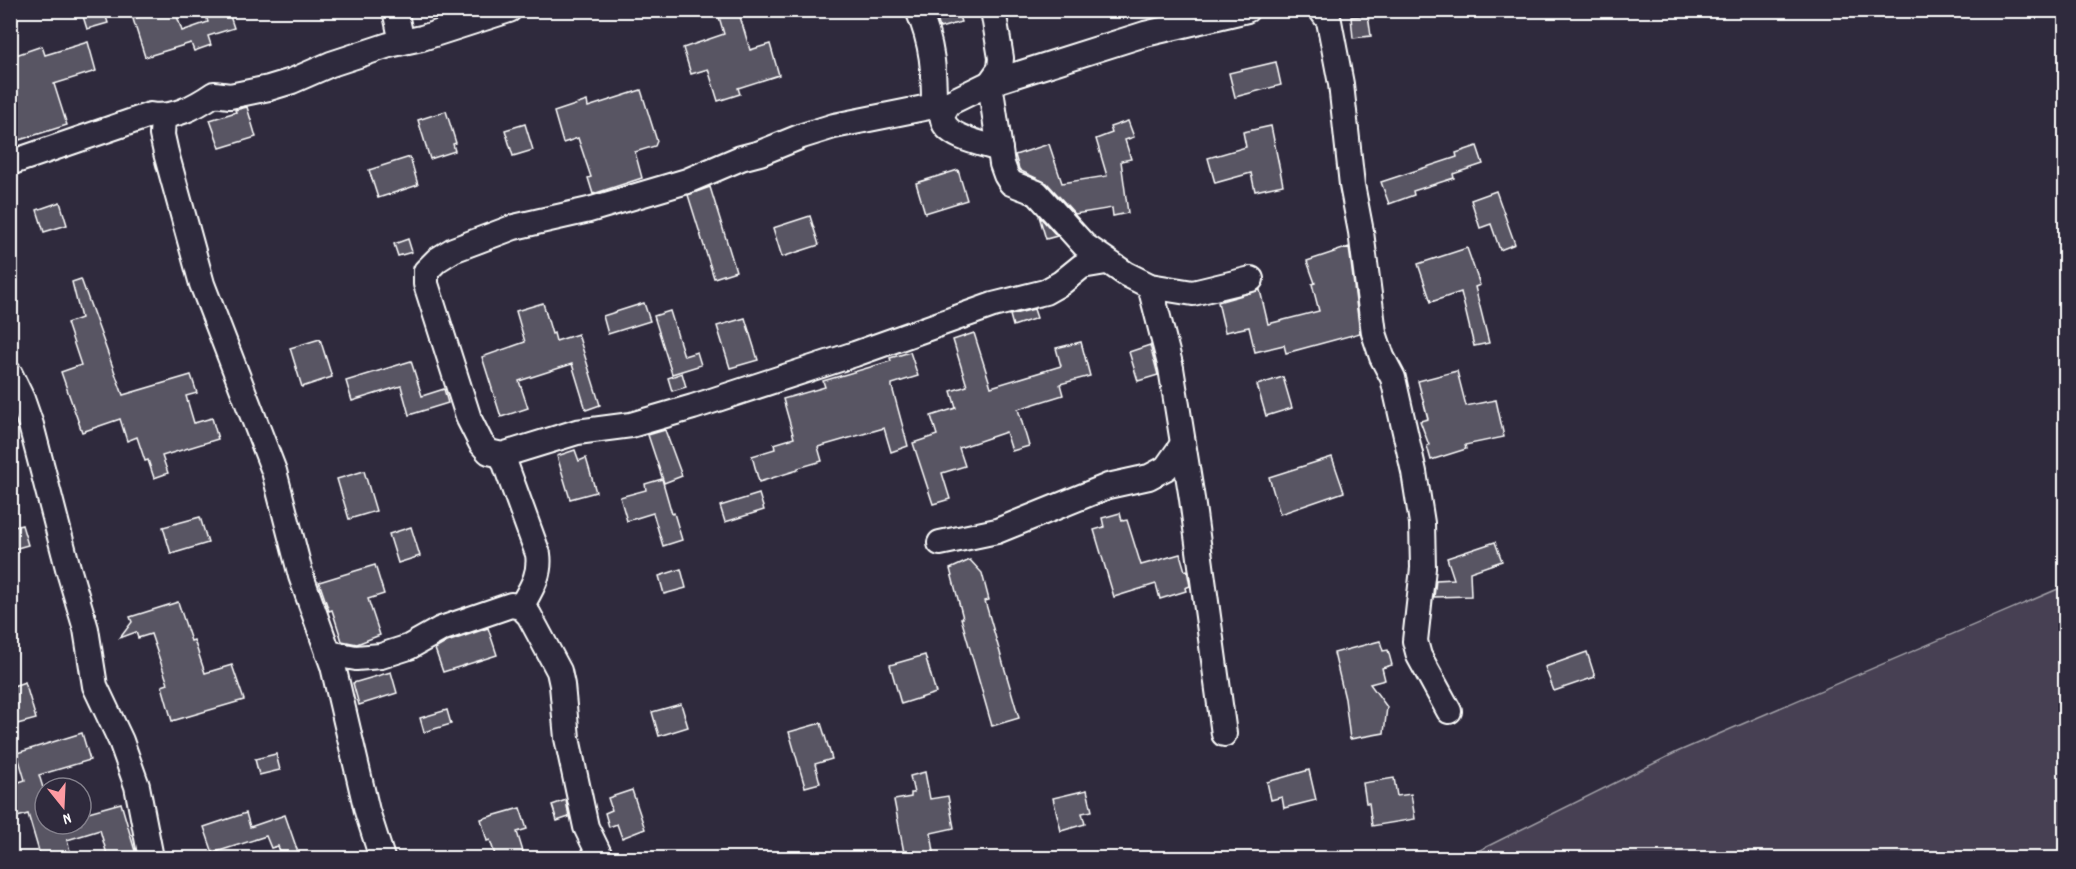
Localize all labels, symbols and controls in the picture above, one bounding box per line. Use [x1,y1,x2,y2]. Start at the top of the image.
north arrow [33,776,93,836]
text: N [59,806,74,830]

